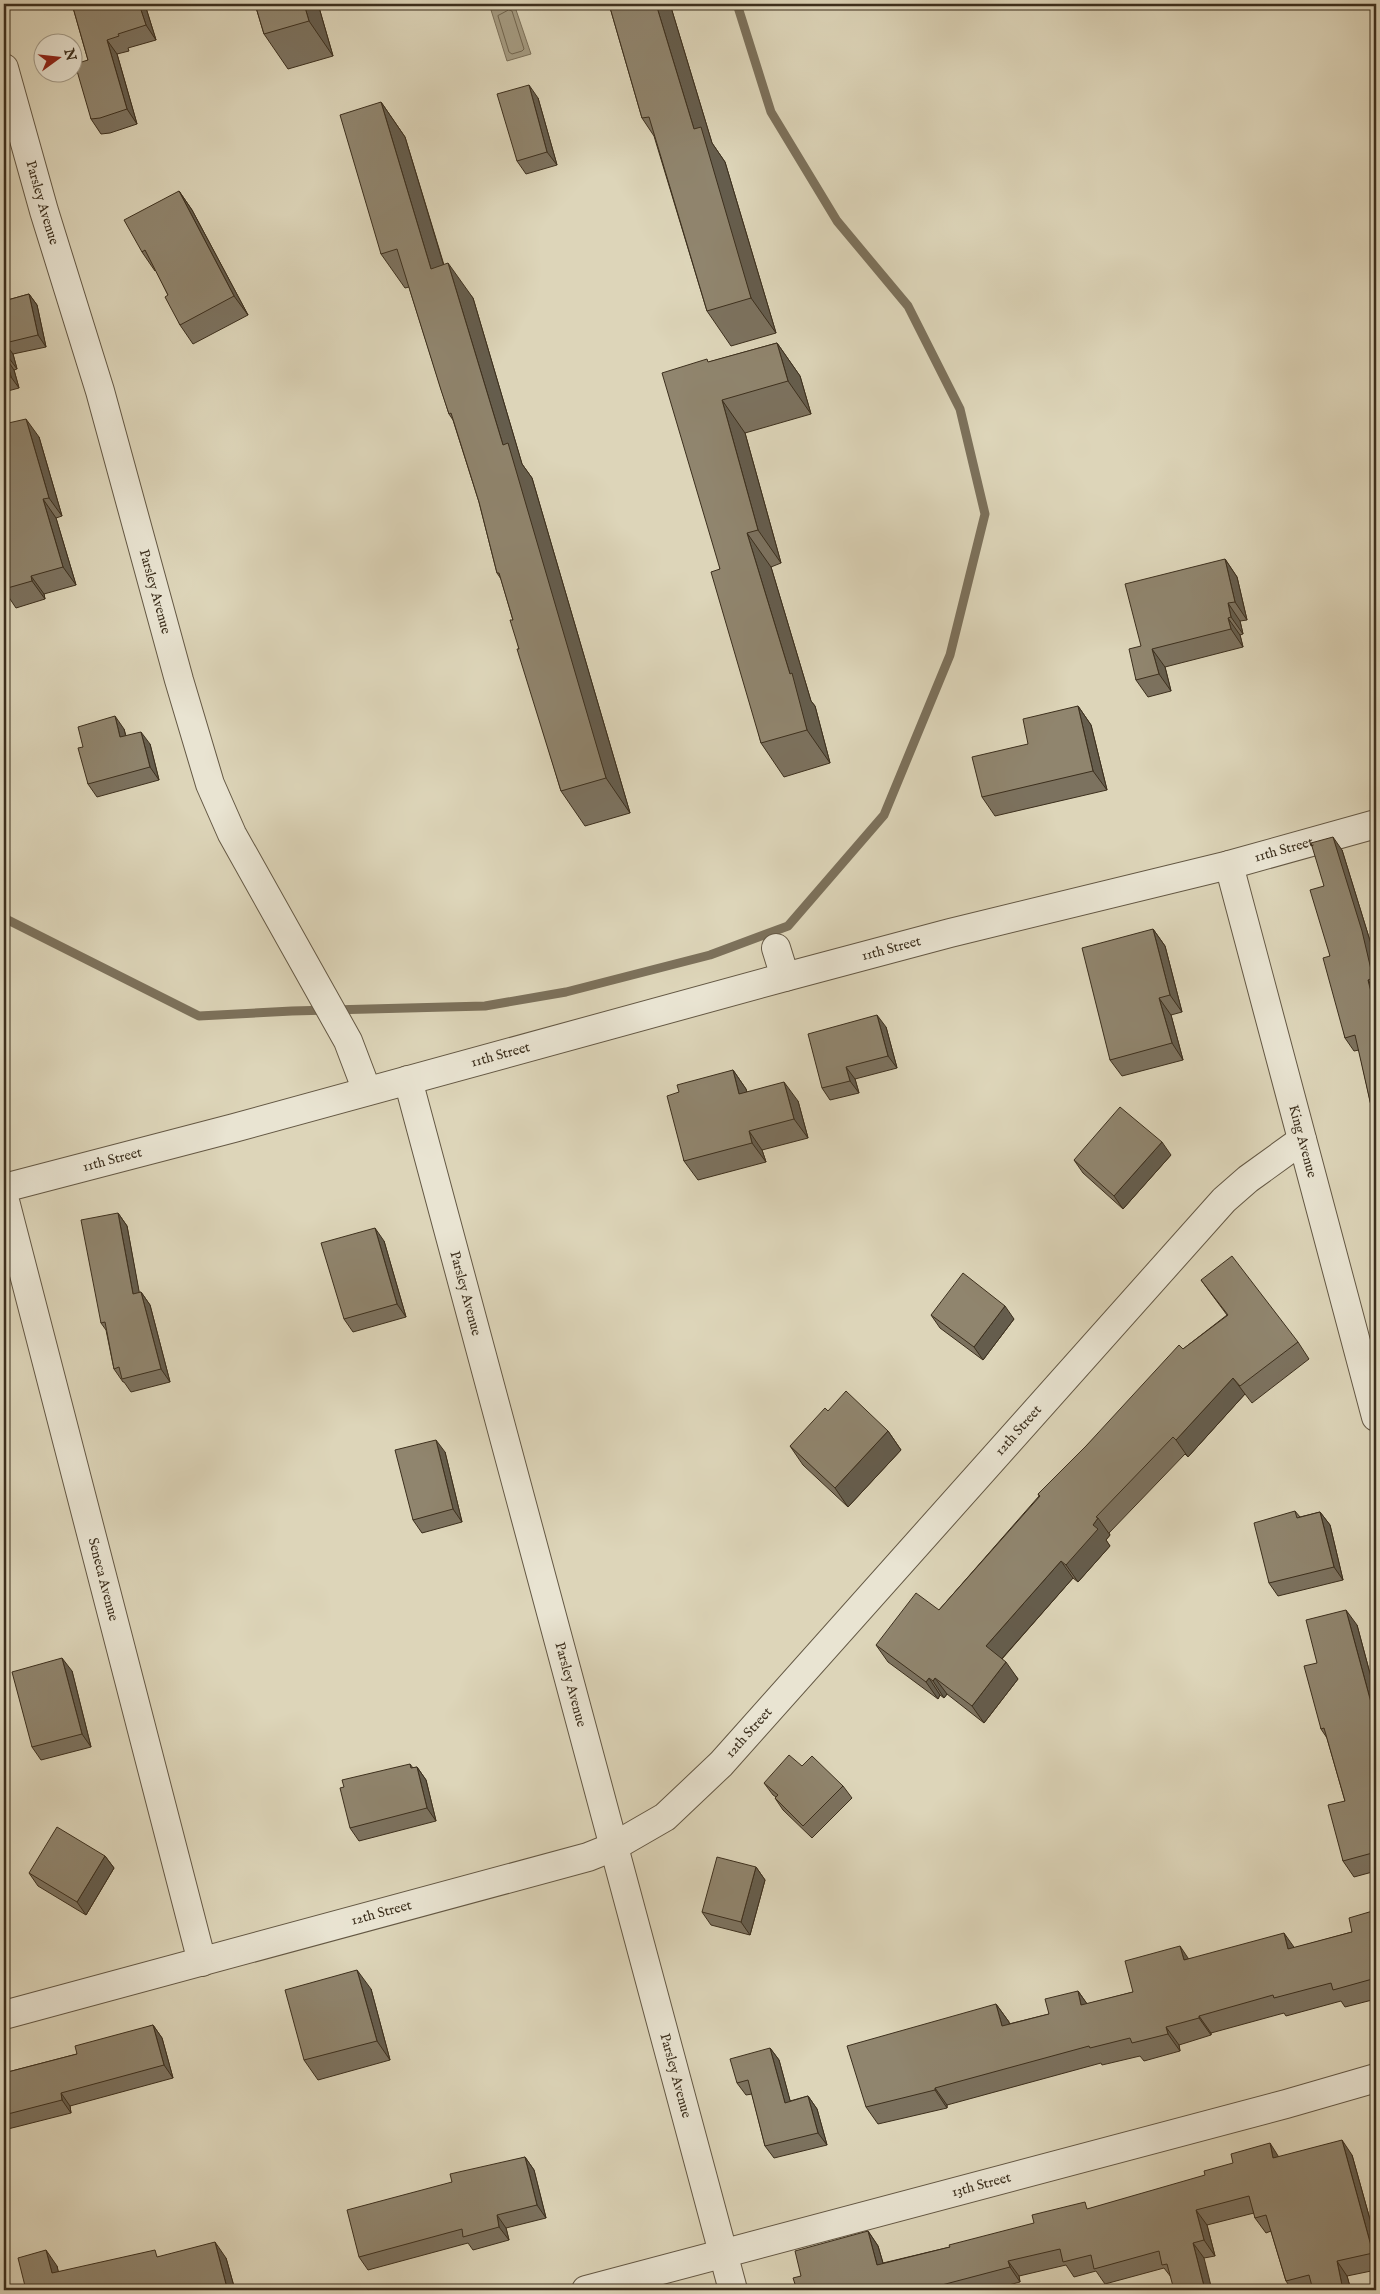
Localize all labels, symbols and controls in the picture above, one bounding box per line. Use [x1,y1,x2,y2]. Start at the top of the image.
north arrow [32,32,82,82]
text: N [59,46,80,63]
street label: Parsley Avenue [21,158,63,248]
street label: Parsley Avenue [135,547,175,637]
street label: 11th Street [1252,833,1316,866]
street label: 11th Street [860,932,923,965]
street label: 11th Street [469,1038,532,1072]
street label: King Avenue [1284,1103,1321,1180]
street label: 11th Street [81,1143,144,1176]
street label: Parsley Avenue [445,1249,485,1338]
street label: 12th Street [991,1401,1046,1460]
street label: Seneca Avenue [84,1536,123,1624]
street label: Parsley Avenue [550,1640,591,1730]
street label: 12th Street [722,1703,776,1762]
street label: 12th Street [349,1896,414,1930]
street label: Parsley Avenue [655,2031,696,2121]
street label: 13th Street [950,2168,1013,2201]

